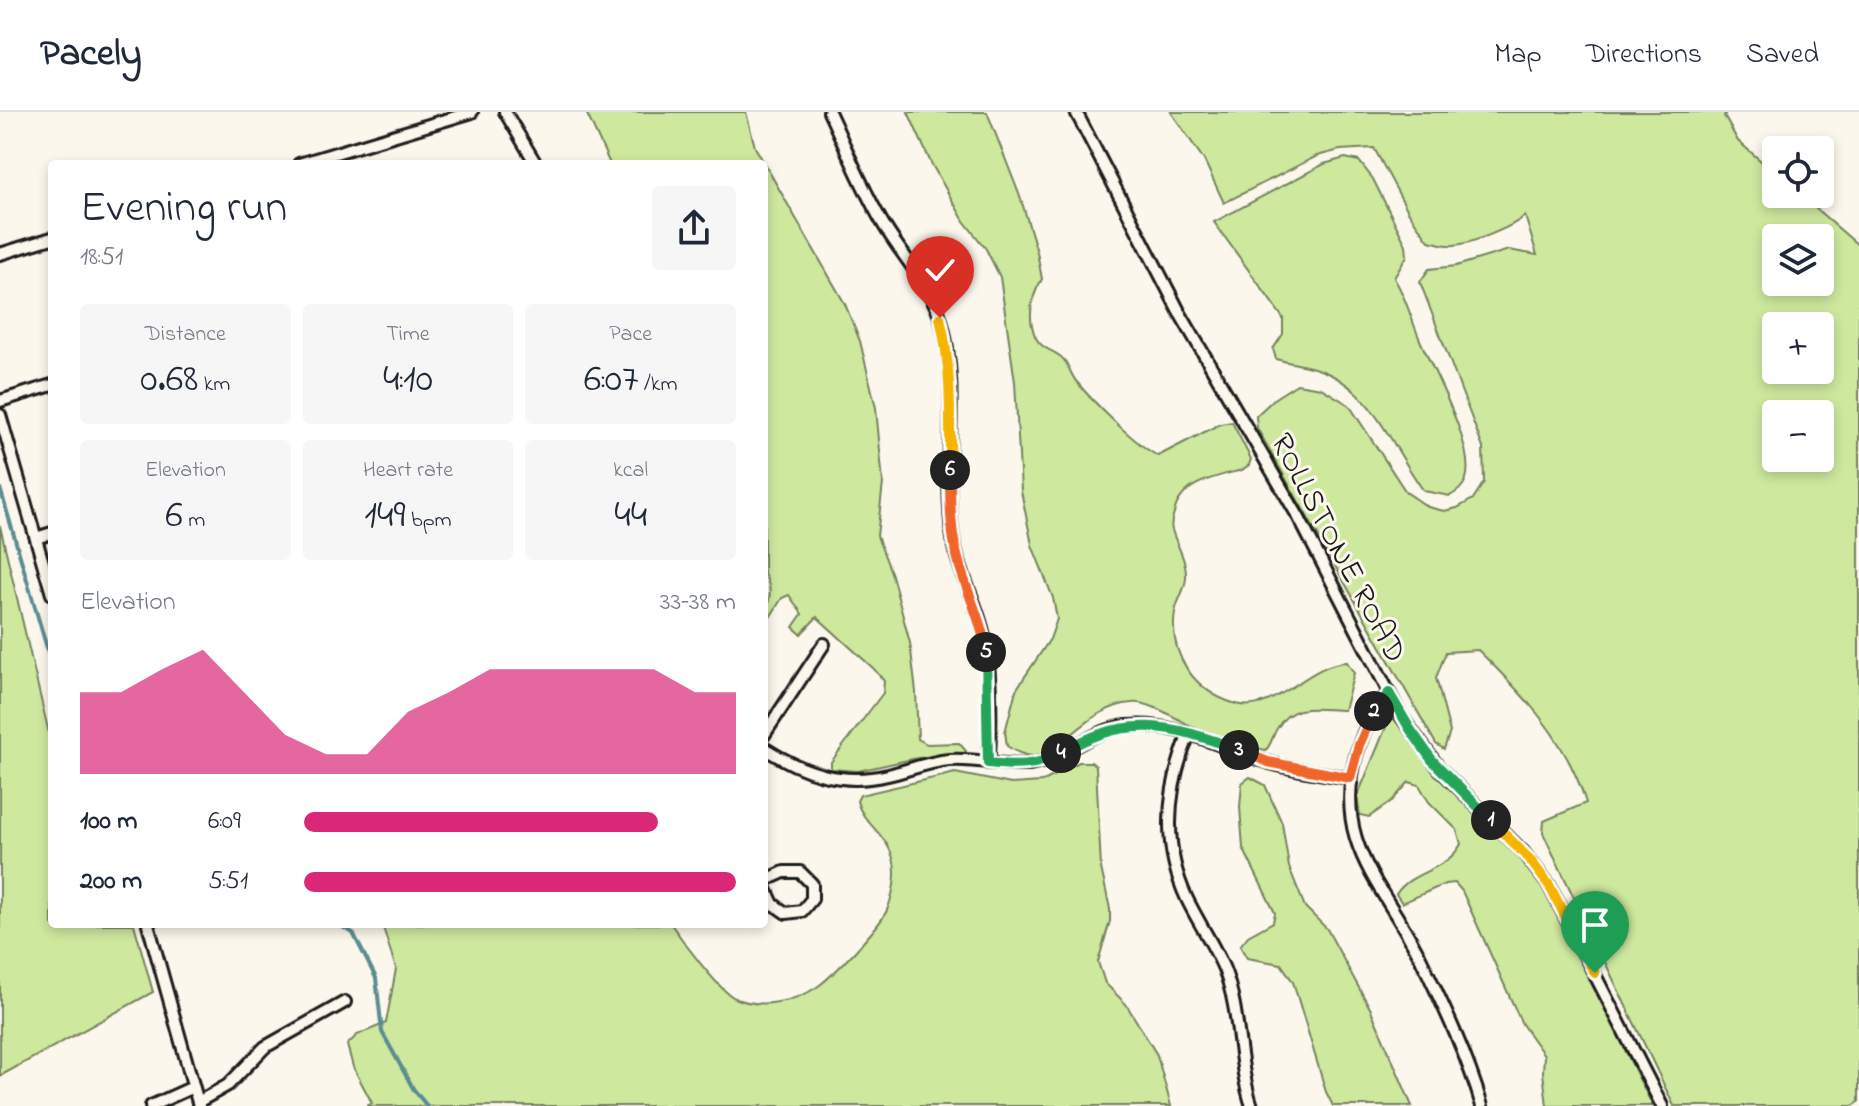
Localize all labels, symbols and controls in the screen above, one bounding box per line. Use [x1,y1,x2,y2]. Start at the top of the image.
text: Pacely [40,27,142,83]
text: Map [1494,35,1542,76]
text: Directions [1586,35,1702,76]
text: Saved [1746,35,1819,76]
map controls [1762,136,1834,472]
button: locate [1762,136,1834,208]
text: Evening run [80,177,287,241]
button: share [652,186,736,270]
button: layers [1762,224,1834,296]
pin [906,236,974,318]
text: 18:51 [80,239,123,277]
icon: check [918,248,962,292]
button: + [1762,312,1834,384]
text: Distance [145,319,226,351]
text: Time [386,319,430,351]
text: Pace [609,319,652,351]
text: 0.68 [140,351,198,410]
text: 4:10 [383,351,433,410]
text: 6:07 [584,351,639,410]
text: km [198,369,230,401]
text: /km [639,369,678,401]
button: − [1762,400,1834,472]
street label: ROLLSTONE ROAD [1257,426,1417,672]
pin: 6 [930,450,970,490]
text: 6 [945,454,955,486]
text: Elevation [145,455,226,487]
text: Heart rate [363,455,453,487]
text: kcal [613,455,648,487]
text: 6 [165,487,183,546]
text: 149 [364,487,406,546]
text: 44 [614,487,647,546]
text: m [183,505,205,537]
text: bpm [406,505,452,537]
text: Elevation [80,584,176,622]
text: 33–38 m [660,584,736,622]
pin: 5 [966,632,1006,672]
text: 5 [980,636,992,668]
pin: 2 [1354,691,1394,731]
text: 2 [1369,695,1379,727]
pin: 3 [1219,730,1259,770]
pin: 4 [1041,733,1081,773]
text: 3 [1234,734,1244,766]
text: 4 [1056,737,1066,769]
pin: 1 [1471,800,1511,840]
text: 100 m [80,803,137,841]
text: 6:09 [208,803,241,841]
text: 1 [1488,804,1495,836]
text: 200 m [80,863,142,901]
text: 5:51 [208,863,248,901]
pin [1561,891,1629,973]
icon: arrive [1573,903,1617,947]

